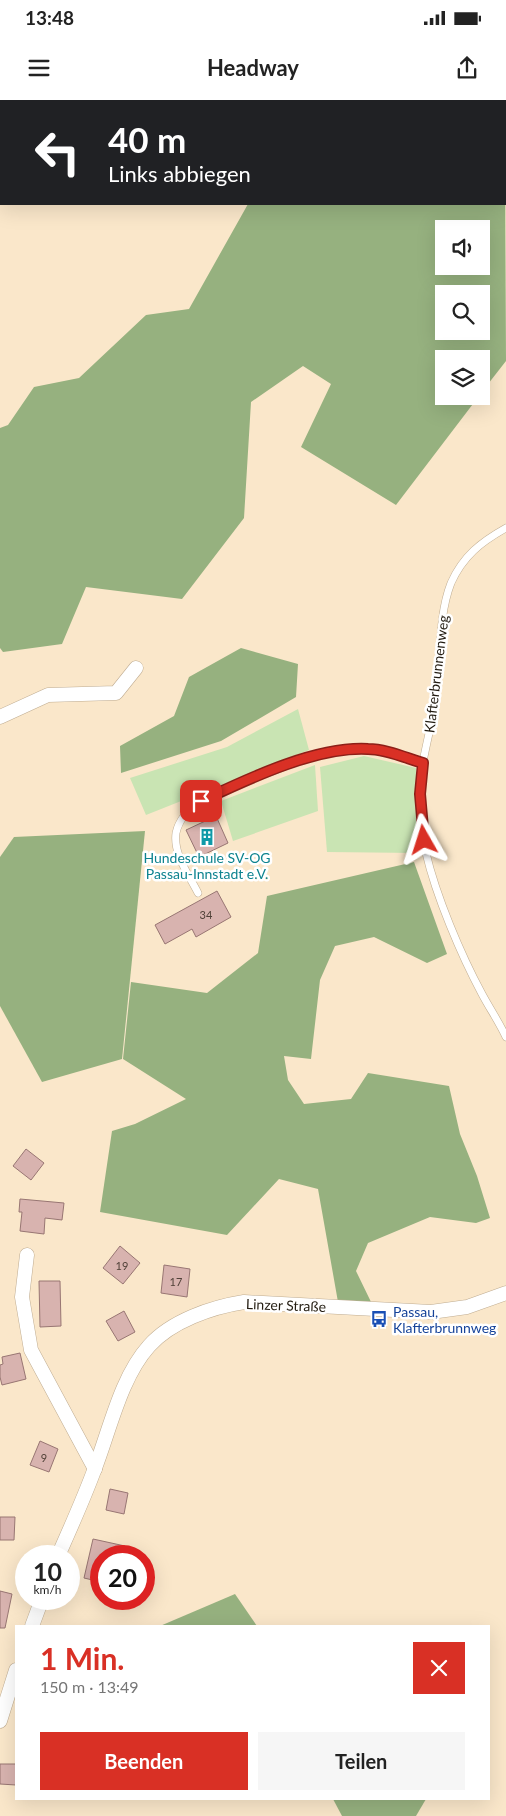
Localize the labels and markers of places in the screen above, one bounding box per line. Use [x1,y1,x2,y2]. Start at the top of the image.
pin [180,780,222,822]
building icon: Hundeschule SV-OG Passau-Innstadt e.V. [197,827,217,847]
place label: Hundeschule SV-OG Passau-Innstadt e.V. [143,849,271,882]
place label: Passau, Klafterbrunnweg [393,1303,496,1336]
bus stop icon: Passau, Klafterbrunnweg [369,1309,389,1329]

